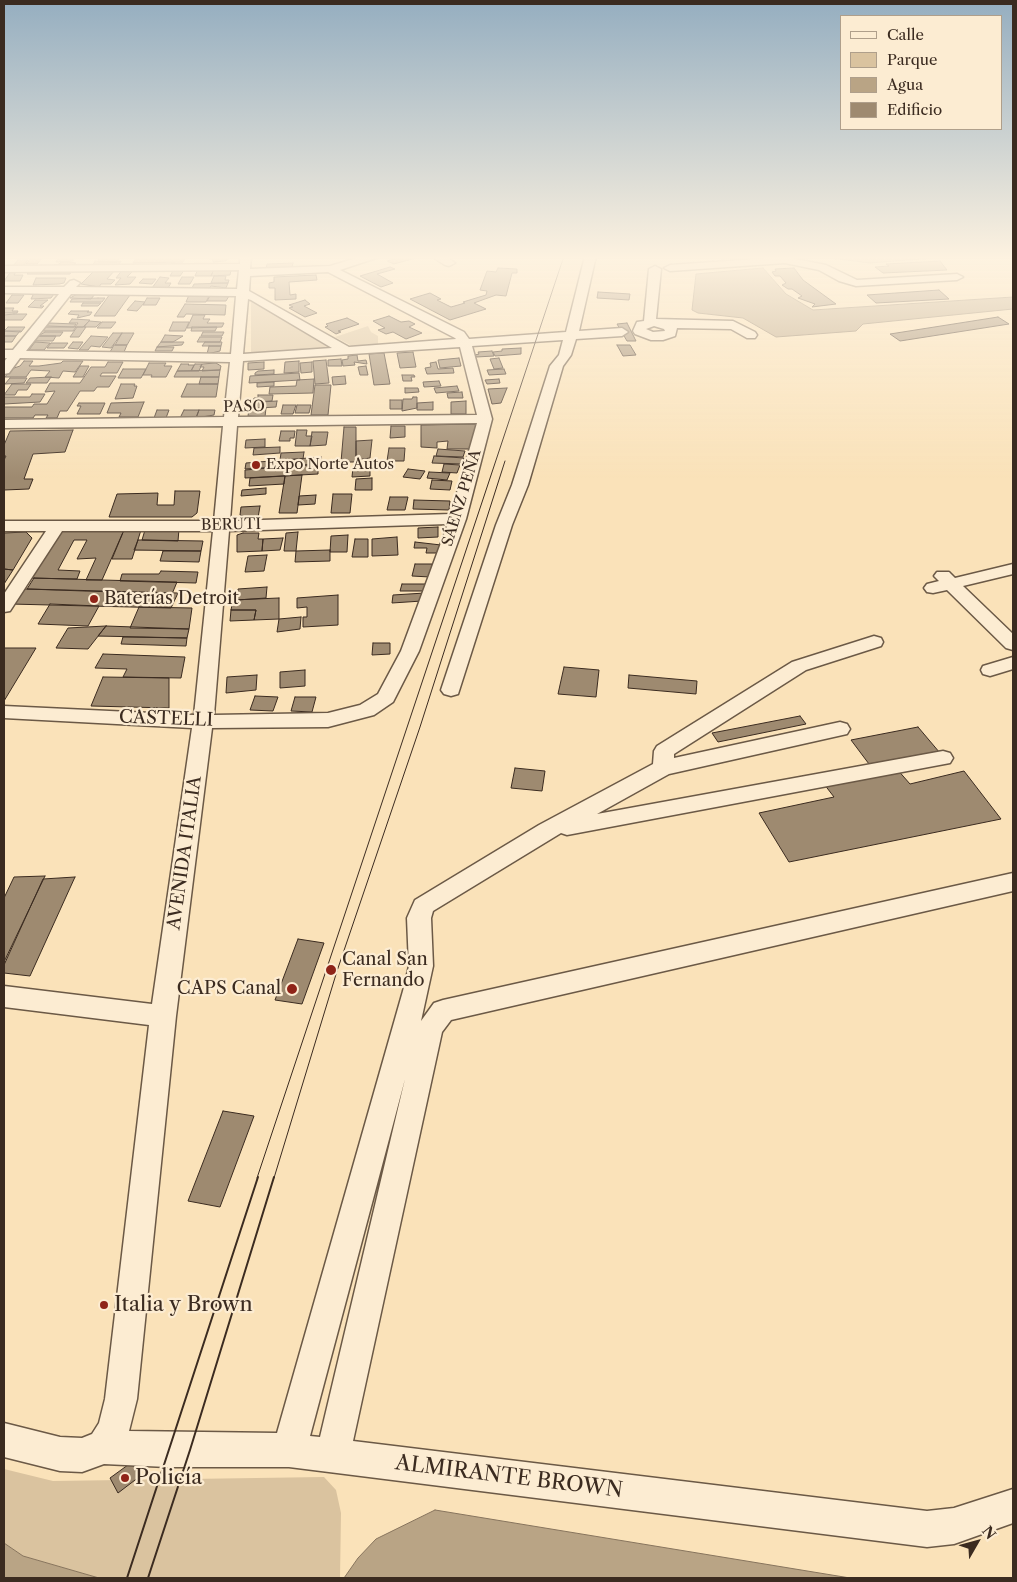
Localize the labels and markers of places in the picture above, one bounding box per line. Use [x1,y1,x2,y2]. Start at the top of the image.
place label: Expo Norte Autos [266,456,394,474]
marker: Expo Norte Autos [250,459,262,471]
place label: Baterías Detroit [104,588,239,610]
marker: Baterías Detroit [88,593,100,605]
place label: Canal San Fernando [342,949,428,992]
marker: Canal San Fernando [324,963,338,977]
place label: CAPS Canal [177,978,281,1000]
marker: CAPS Canal [285,982,299,996]
place label: Italia y Brown [114,1292,253,1318]
marker: Italia y Brown [98,1299,110,1311]
place label: Policía [135,1465,202,1491]
marker: Policía [119,1472,131,1484]

